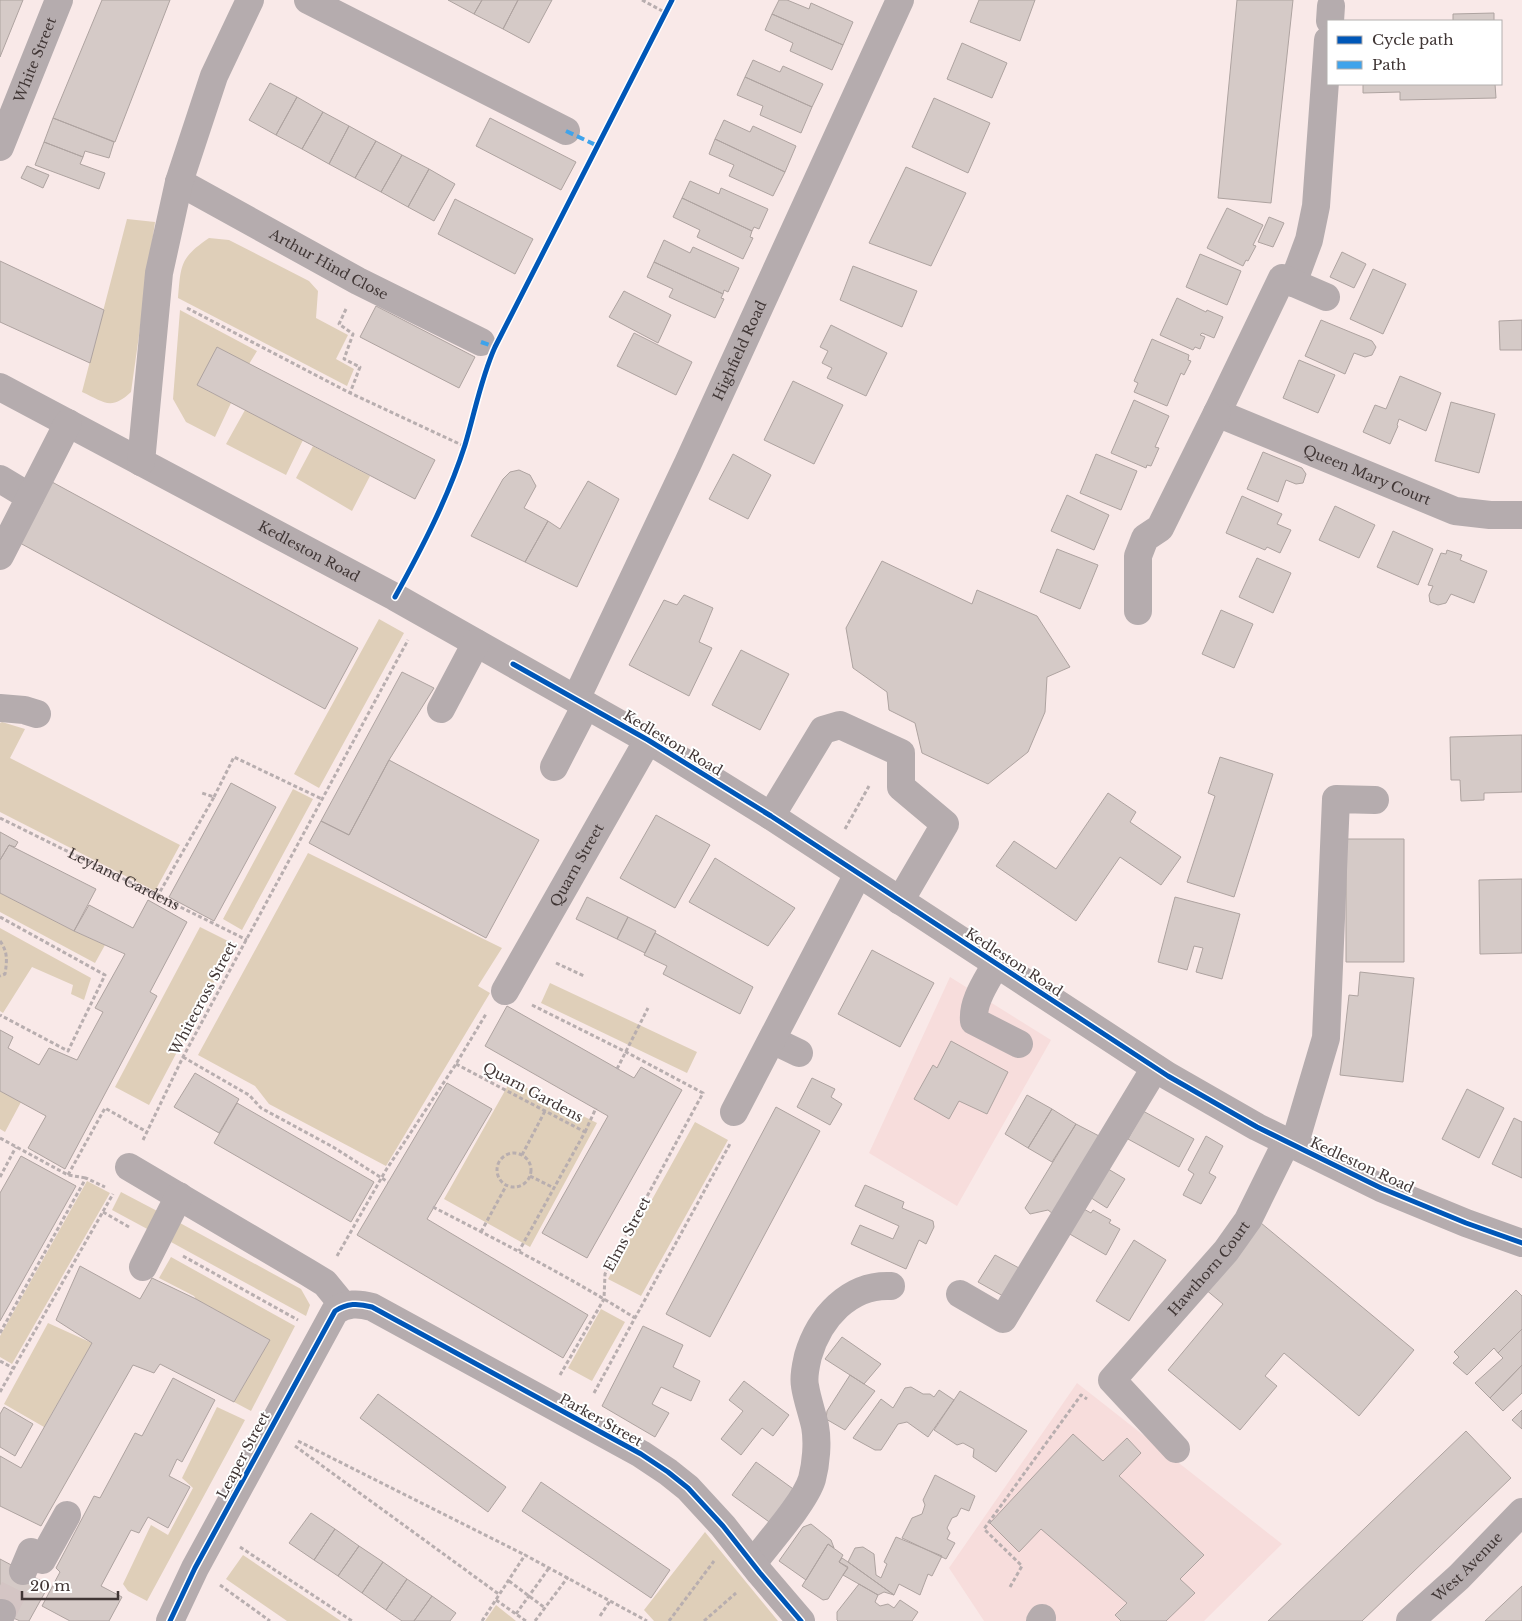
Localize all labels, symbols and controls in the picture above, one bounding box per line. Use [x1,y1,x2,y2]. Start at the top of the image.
street label: White Street [9,14,61,106]
legend [1327,20,1502,85]
text: Cycle path [1372,30,1454,49]
text: Path [1372,55,1406,74]
street label: Arthur Hind Close [265,224,391,304]
street label: Highfield Road [709,297,770,403]
street label: Queen Mary Court [1300,440,1434,509]
street label: Kedleston Road [255,517,363,586]
street label: Kedleston Road [620,706,726,780]
street label: Quarn Street [546,820,608,910]
street label: Leyland Gardens [65,844,183,914]
street label: Kedleston Road [962,924,1066,1000]
street label: Whitecross Street [165,937,241,1059]
street label: Quarn Gardens [480,1058,586,1126]
street label: Kedleston Road [1307,1133,1417,1197]
street label: Elms Street [600,1193,655,1275]
street label: Hawthorn Court [1164,1217,1254,1320]
street label: Parker Street [556,1390,646,1451]
street label: Leaper Street [213,1408,274,1502]
street label: West Avenue [1428,1528,1507,1606]
scale bar [22,1568,119,1600]
text: 20 m [30,1576,70,1595]

